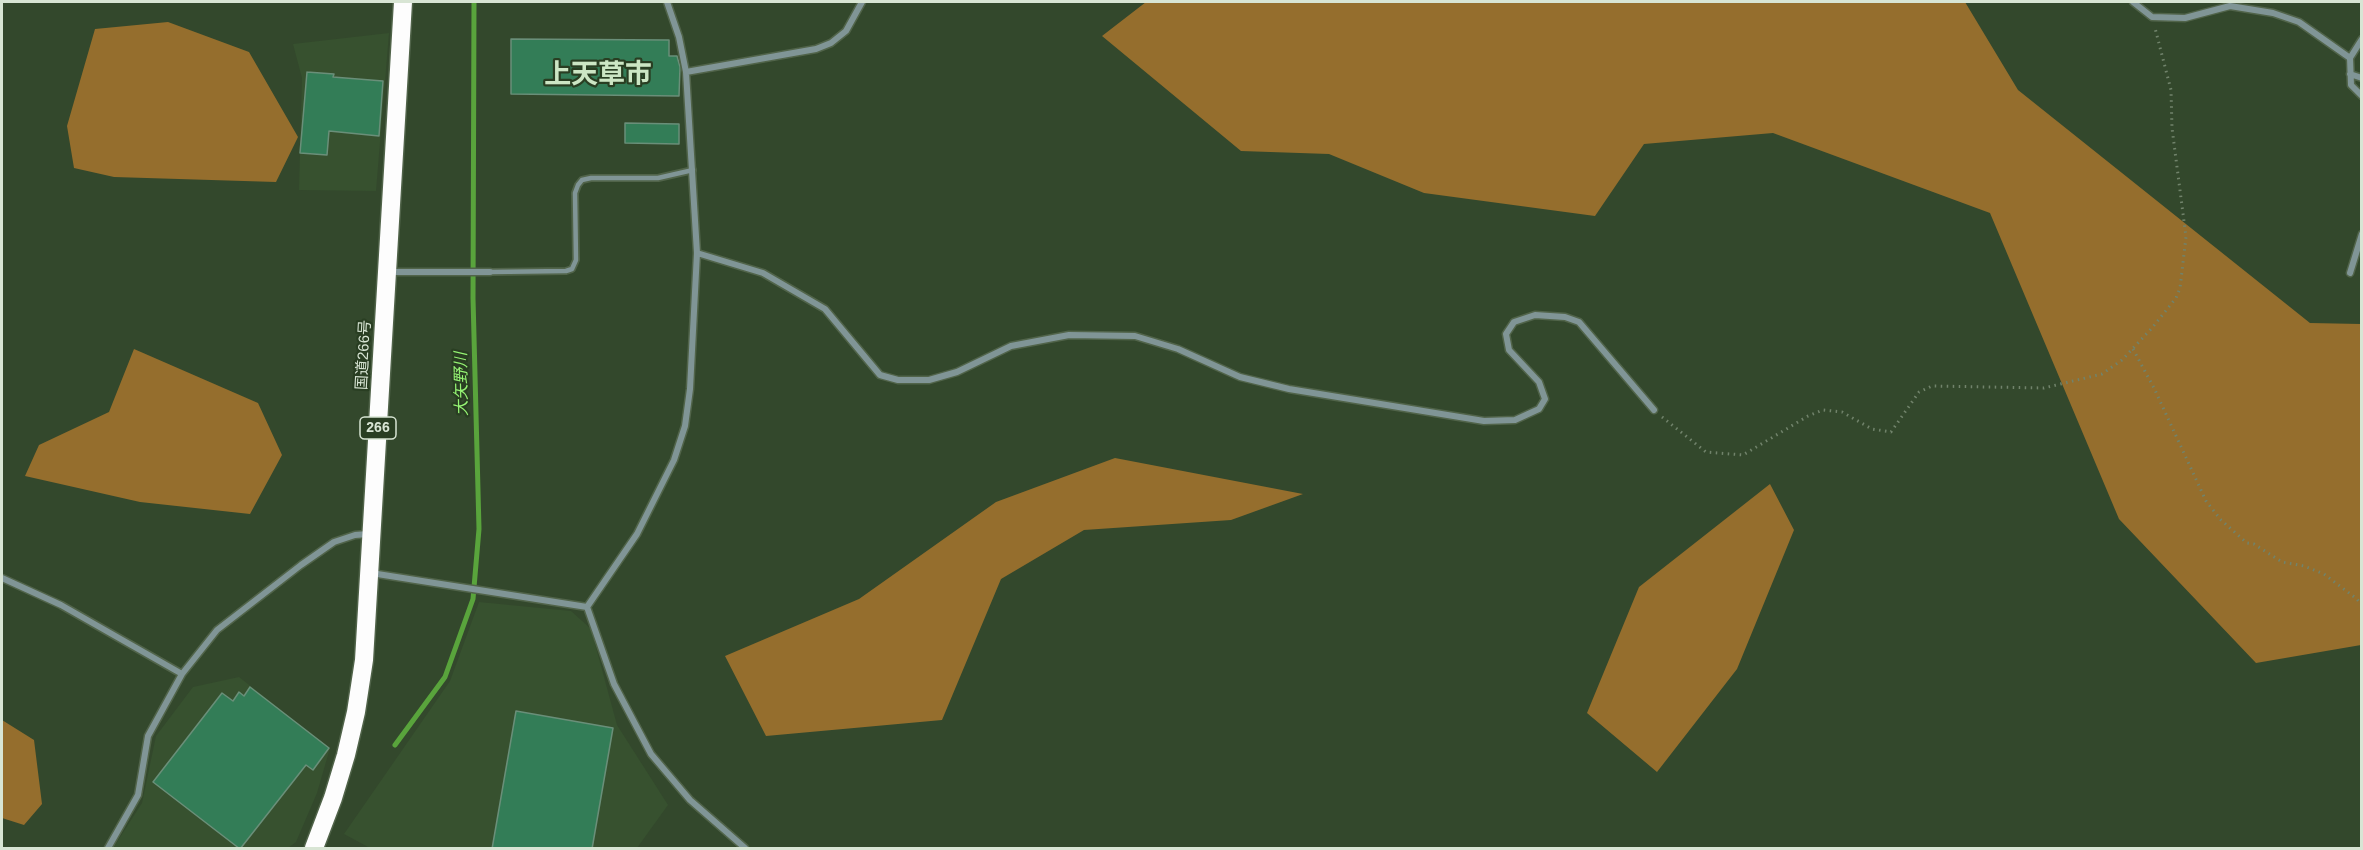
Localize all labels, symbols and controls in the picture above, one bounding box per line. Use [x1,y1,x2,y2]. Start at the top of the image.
district label: 上天草市 [544,60,652,92]
street label: 国道266号 [353,320,375,390]
water label: 大矢野川 [452,352,472,416]
road number: 266 [360,417,396,439]

